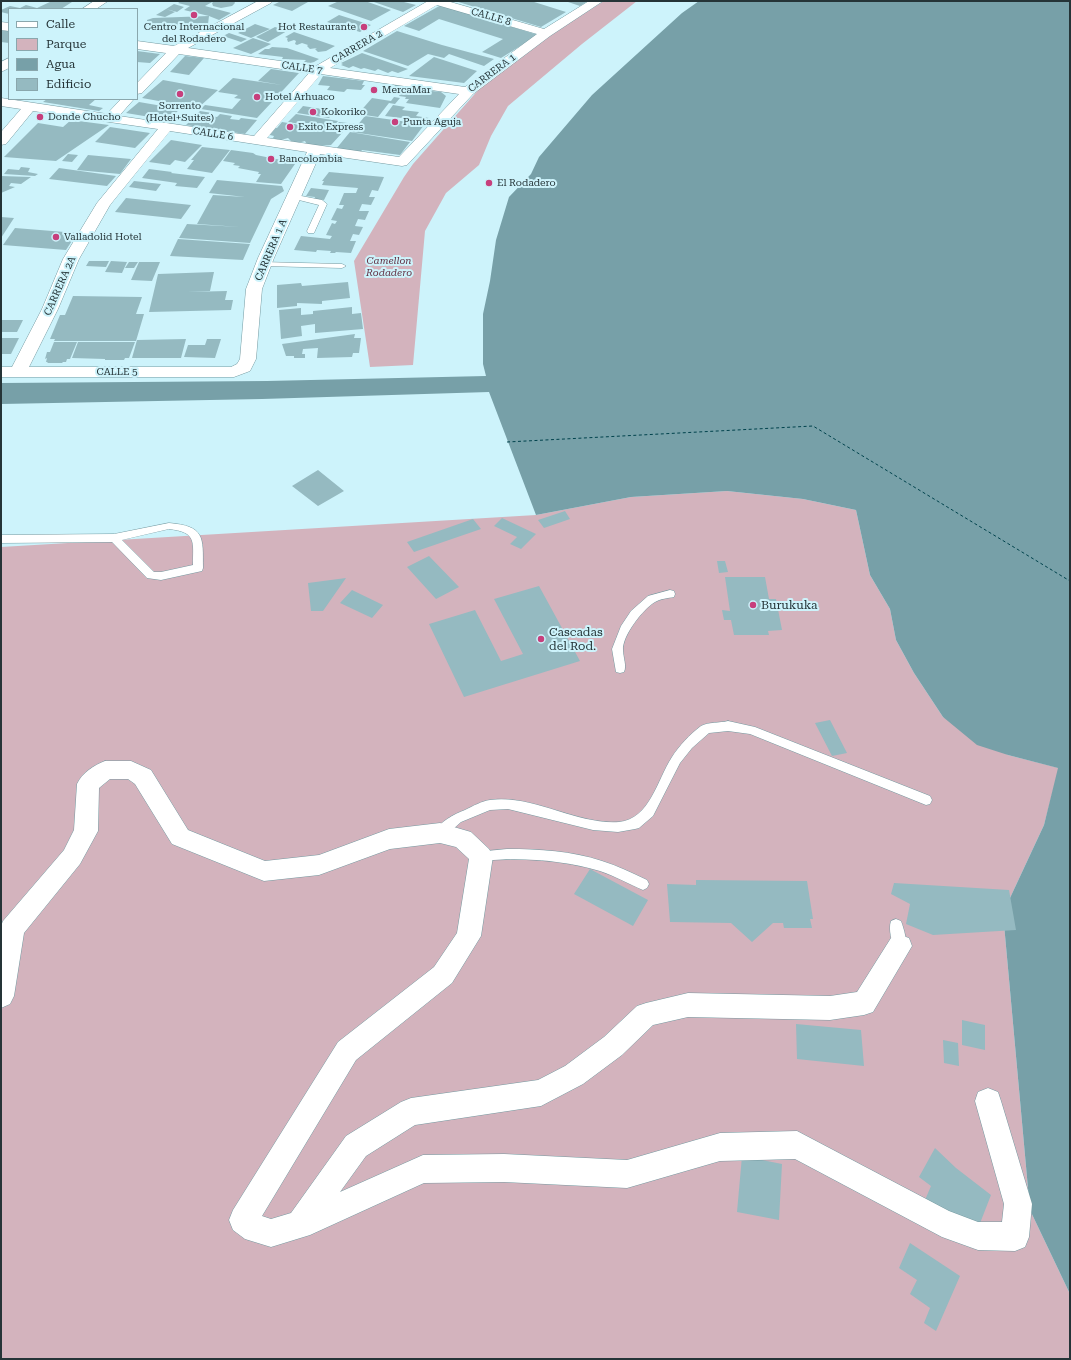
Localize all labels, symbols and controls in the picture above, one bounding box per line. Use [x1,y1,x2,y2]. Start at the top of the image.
street label: CALLE 8 [470,6,512,28]
legend [8,8,138,100]
marker: Centro Internacional del Rodadero [189,10,199,20]
text: Calle [46,17,75,31]
place label: Centro Internacional del Rodadero [144,21,244,44]
place label: Hot Restaurante [278,21,356,33]
marker: Hot Restaurante [359,22,369,32]
street label: CARRERA 2 [329,28,385,66]
text: Parque [46,37,86,51]
street label: CARRERA 1 [466,51,518,95]
text: Agua [46,57,75,71]
street label: CALLE 7 [281,59,323,77]
text: Edificio [46,77,91,91]
place label: MercaMar [382,84,431,96]
marker: MercaMar [369,85,379,95]
marker: Sorrento (Hotel+Suites) [175,89,185,99]
place label: Hotel Arhuaco [265,91,335,103]
marker: Hotel Arhuaco [252,92,262,102]
place label: Sorrento (Hotel+Suites) [146,100,214,124]
place label: Kokoriko [321,106,366,118]
marker: Kokoriko [308,107,318,117]
place label: Donde Chucho [48,111,121,123]
marker: Donde Chucho [35,112,45,122]
place label: Punta Aguja [403,116,461,128]
marker: Punta Aguja [390,117,400,127]
place label: Exito Express [298,121,363,133]
marker: Exito Express [285,122,295,132]
street label: CALLE 6 [192,125,234,143]
place label: Bancolombia [279,153,342,165]
marker: Bancolombia [266,154,276,164]
place label: El Rodadero [497,177,556,189]
marker: El Rodadero [484,178,494,188]
street label: CARRERA 1 A [253,217,289,283]
place label: Valladolid Hotel [64,231,142,243]
marker: Valladolid Hotel [51,232,61,242]
street label: CARRERA 2A [42,254,78,318]
park label: Camellon Rodadero [366,255,412,278]
street label: CALLE 5 [96,366,138,378]
place label: Burukuka [761,598,817,612]
marker: Burukuka [748,600,758,610]
place label: Cascadas del Rod. [549,625,603,653]
marker: Cascadas del Rod. [536,634,546,644]

